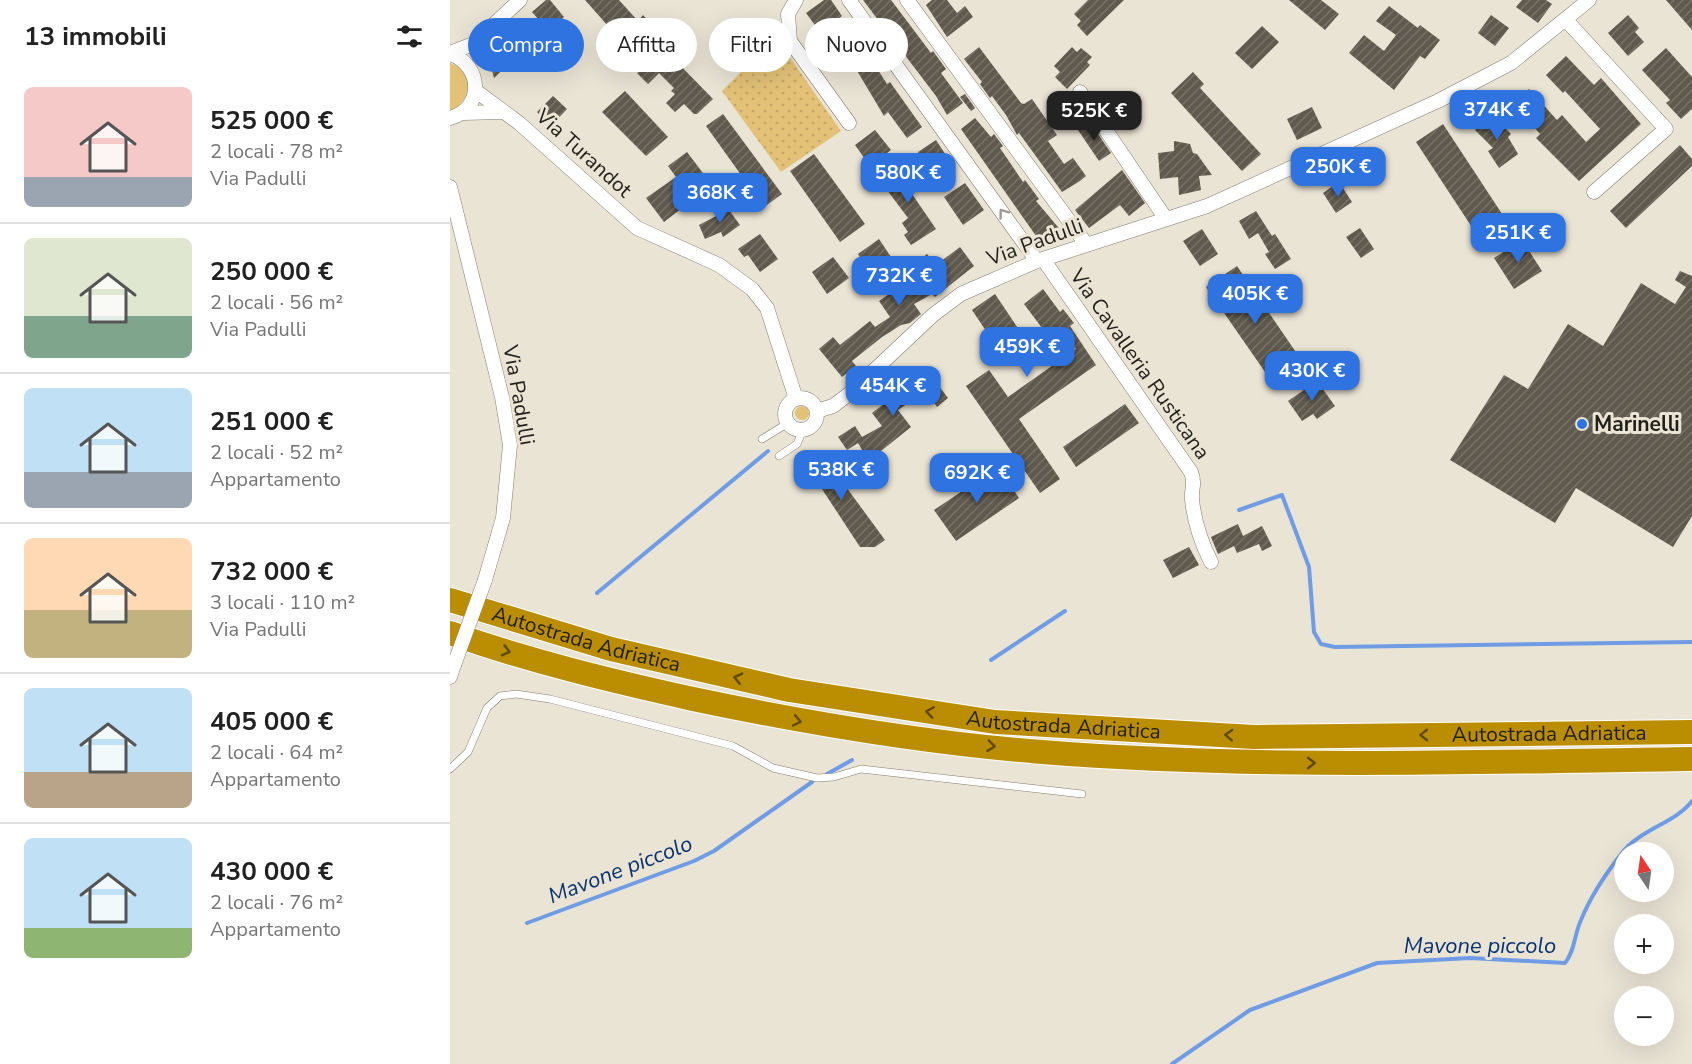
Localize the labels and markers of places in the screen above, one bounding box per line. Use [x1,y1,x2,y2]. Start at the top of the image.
pin: 374K € [1448,90,1546,141]
pin: 525K € [1045,91,1143,142]
pin: 250K € [1289,147,1387,198]
pin: 580K € [859,153,957,204]
pin: 368K € [671,173,769,224]
pin: 251K € [1469,213,1567,264]
pin: 732K € [850,256,948,307]
pin: 405K € [1206,274,1304,325]
pin: 459K € [978,327,1076,378]
pin: 430K € [1263,351,1361,402]
pin: 454K € [844,366,942,417]
place label: Marinelli [1594,410,1680,438]
marker: Marinelli [1575,417,1589,431]
pin: 538K € [792,450,890,501]
pin: 692K € [928,453,1026,504]

